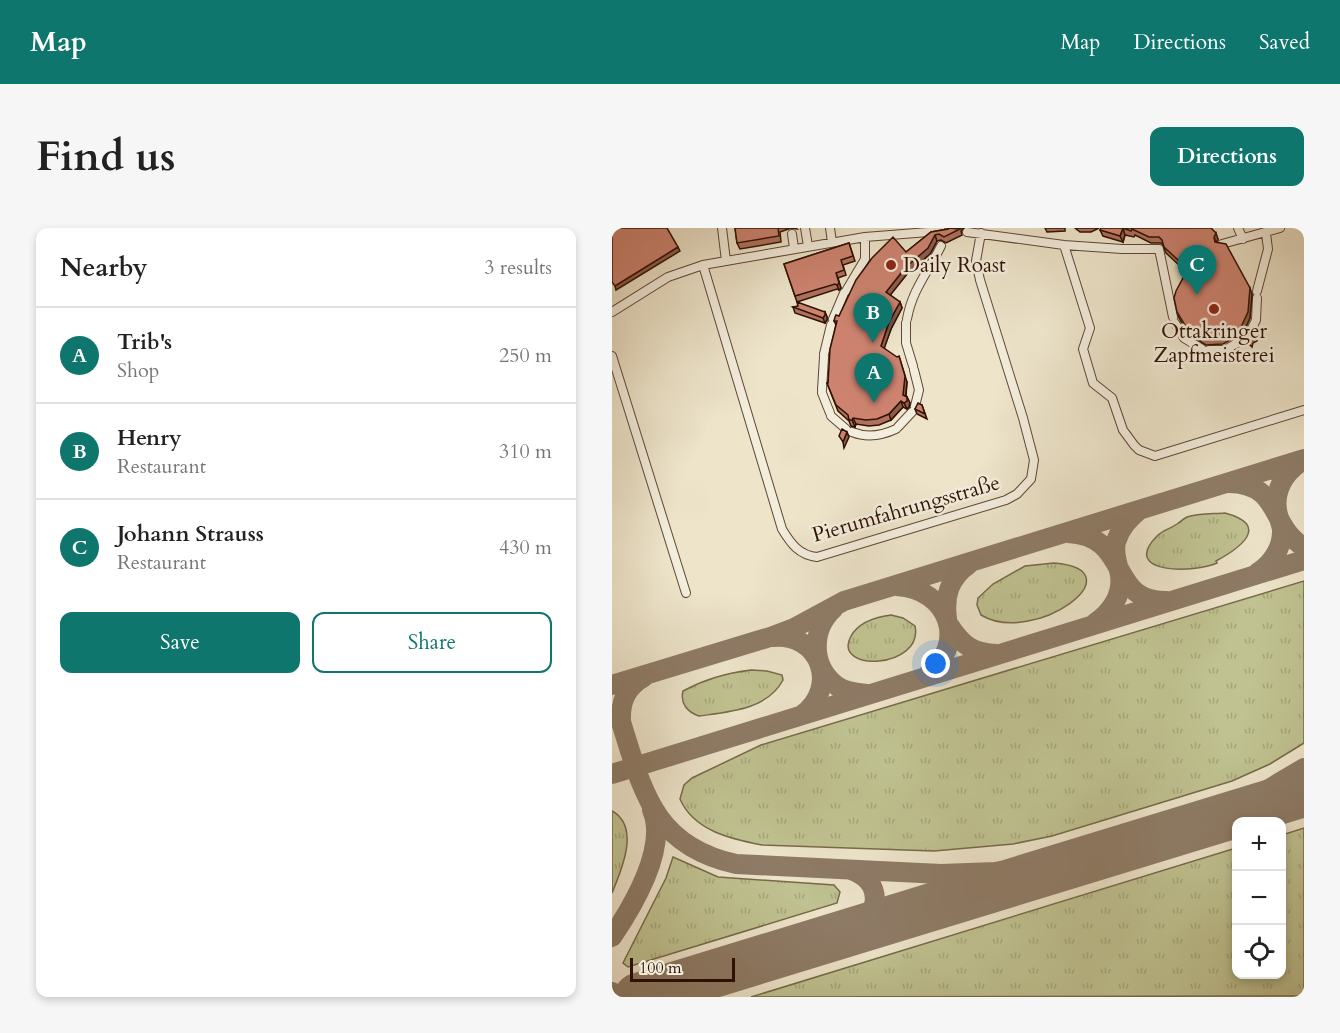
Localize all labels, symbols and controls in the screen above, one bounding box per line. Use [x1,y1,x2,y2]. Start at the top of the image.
text: Map [30,23,87,61]
text: Map [1060,28,1100,57]
text: Directions [1133,28,1226,57]
text: Saved [1259,28,1310,57]
button: Directions [1150,127,1304,186]
text: Find us [36,128,176,185]
pin: C [1178,245,1216,295]
text: Nearby [60,250,148,285]
place label: Daily Roast [903,251,1006,280]
text: 3 results [484,254,552,281]
marker: Daily Roast [884,258,898,272]
pin: B [854,294,892,343]
marker: Ottakringer Zapfmeisterei [1207,302,1221,316]
place label: Ottakringer Zapfmeisterei [1153,317,1275,370]
text: Trib's [117,327,172,357]
text: A [72,342,87,369]
text: 250 m [499,342,552,369]
pin: A [854,354,894,403]
text: Shop [117,357,159,384]
text: Henry [117,423,182,453]
text: B [72,438,87,465]
text: 310 m [499,438,552,465]
text: Restaurant [117,453,206,480]
street label: Pierumfahrungsstraße [809,468,1003,550]
text: Johann Strauss [117,519,264,549]
text: C [72,534,87,561]
text: 430 m [499,534,552,561]
text: Restaurant [117,549,206,576]
button: Save [60,612,300,673]
button: Share [312,612,552,673]
your location [921,649,950,678]
map controls [1232,817,1286,979]
button: + [1232,817,1286,871]
button: − [1232,871,1286,925]
button: locate [1232,925,1286,979]
scale bar [630,955,735,982]
text: 100 m [639,957,681,979]

